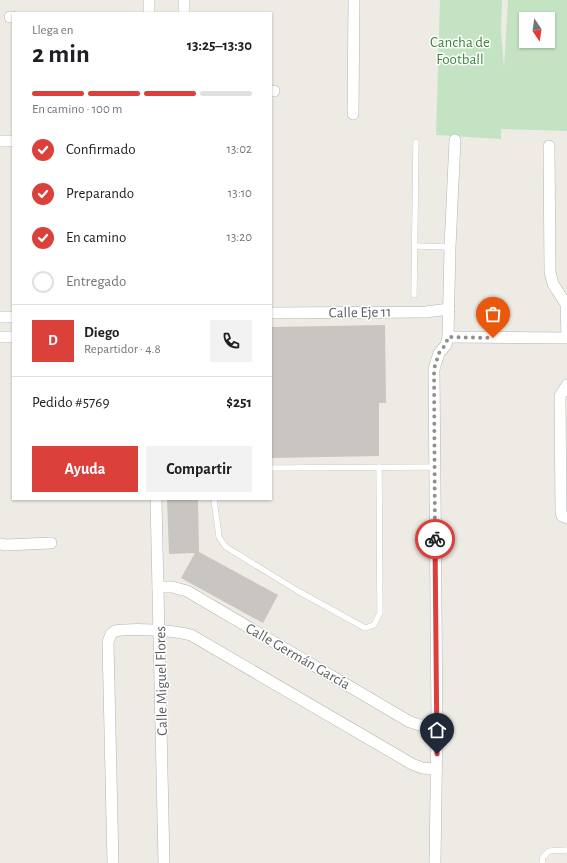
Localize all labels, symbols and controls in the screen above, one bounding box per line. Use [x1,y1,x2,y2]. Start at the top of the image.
north arrow [519,12,555,48]
map controls [519,12,555,48]
text: Llega en [32,24,74,37]
park label: Cancha de Football [430,35,490,67]
text: 13:25–13:30 [187,38,252,53]
text: 2 min [32,41,90,67]
text: En camino · 100 m [32,103,122,116]
icon: check [32,139,54,161]
text: Confirmado [66,142,136,157]
text: 13:02 [226,143,252,156]
icon: check [32,183,54,205]
text: Preparando [66,186,134,201]
text: 13:10 [228,187,252,200]
icon: check [32,227,54,249]
text: En camino [66,230,126,245]
text: 13:20 [226,231,252,244]
text: Entregado [66,274,126,289]
pin [476,297,510,338]
icon: bag [482,303,504,325]
street label: Calle Eje 11 [329,304,391,321]
button: phone [210,320,252,362]
text: Diego [84,325,120,340]
text: D [48,333,58,348]
text: Repartidor · 4.8 [84,343,161,356]
text: Pedido #5769 [32,395,109,410]
text: $251 [226,395,252,410]
button: Ayuda [32,446,138,492]
button: Compartir [146,446,252,492]
courier [415,519,455,559]
icon: bike [424,528,446,550]
street label: Calle Germán García [243,620,353,692]
street label: Calle Miguel Flores [153,626,170,736]
pin [420,713,454,754]
icon: home [426,719,448,741]

